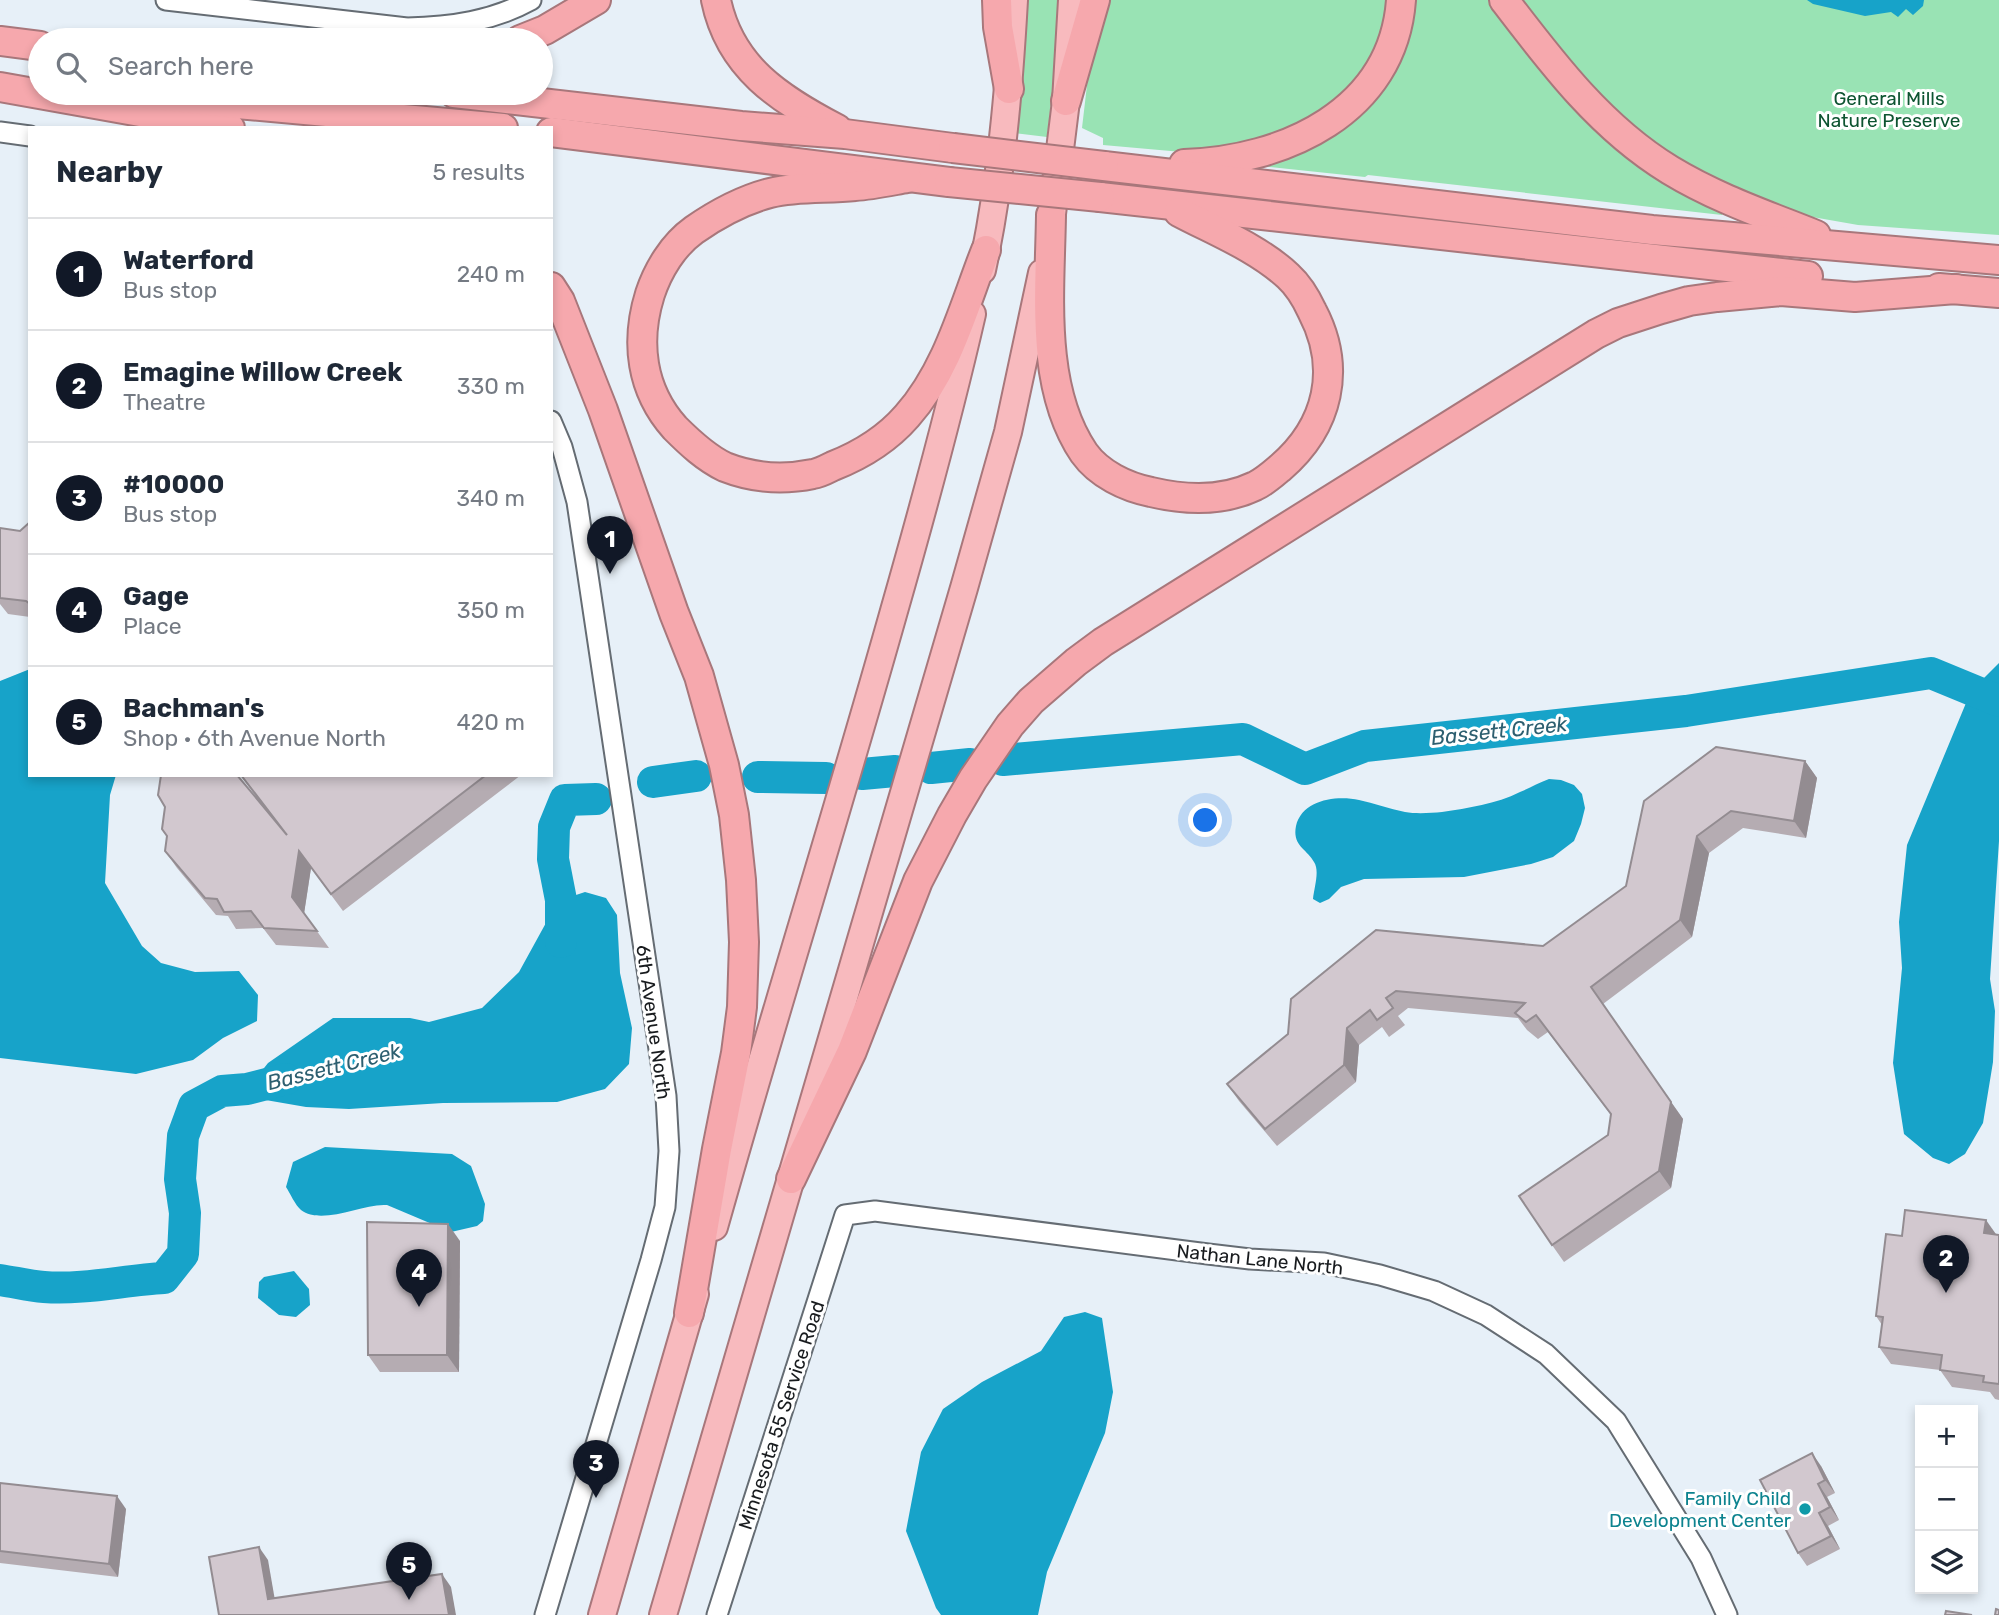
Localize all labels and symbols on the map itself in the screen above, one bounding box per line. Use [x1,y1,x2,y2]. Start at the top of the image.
park label: General Mills Nature Preserve [1817,87,1961,132]
pin: 1 [587,516,633,574]
water label: Bassett Creek [1430,711,1569,750]
your location [1188,803,1222,837]
street label: 6th Avenue North [631,943,676,1101]
water label: Bassett Creek [264,1038,404,1095]
pin: 2 [1923,1235,1969,1293]
street label: Nathan Lane North [1175,1239,1344,1280]
pin: 4 [396,1249,442,1307]
street label: Minnesota 55 Service Road [734,1298,829,1532]
pin: 3 [573,1440,619,1498]
place label: Family Child Development Center [1609,1487,1792,1532]
marker: Family Child Development Center [1797,1501,1813,1517]
pin: 5 [386,1542,432,1600]

